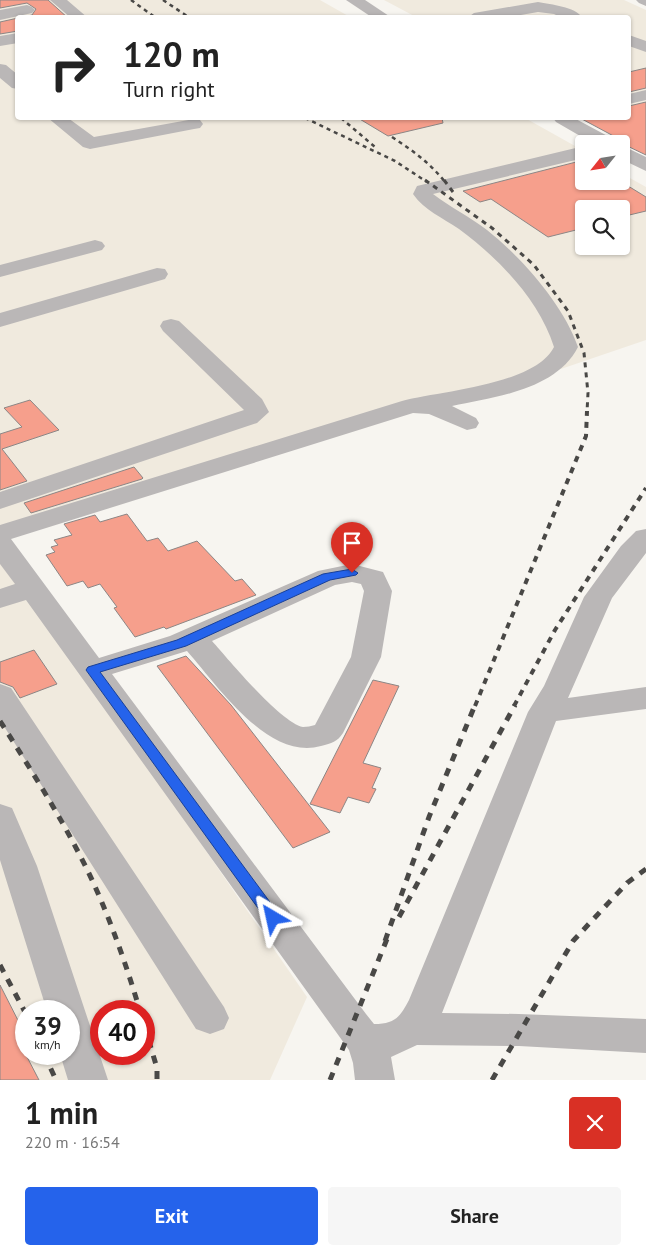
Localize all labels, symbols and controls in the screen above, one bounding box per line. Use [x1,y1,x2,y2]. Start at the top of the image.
text: 120 m [123,31,220,77]
icon: right [40,35,105,100]
text: Turn right [123,75,215,103]
north arrow [575,135,630,190]
map controls [575,135,630,255]
button: search [575,200,630,255]
pin [331,522,373,573]
icon: arrive [338,529,366,557]
position arrow [246,891,298,943]
speed limit sign: 40 [90,1000,155,1065]
text: 39 [33,1010,62,1042]
text: km/h [34,1037,61,1052]
text: 1 min [25,1093,98,1132]
button: close [569,1097,621,1149]
text: 220 m · 16:54 [25,1132,120,1152]
button: Exit [25,1187,318,1245]
button: Share [328,1187,621,1245]

